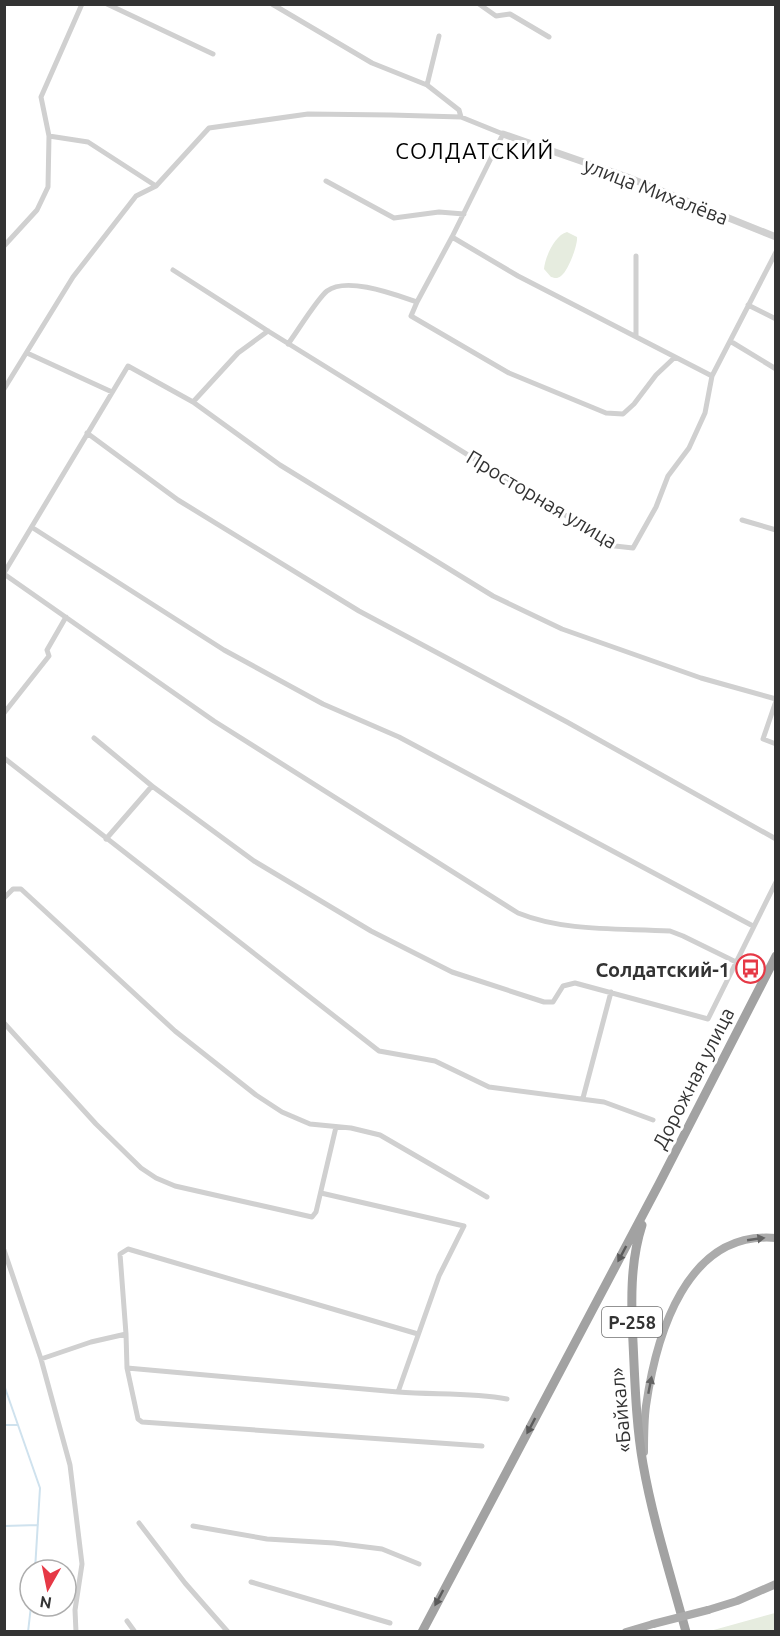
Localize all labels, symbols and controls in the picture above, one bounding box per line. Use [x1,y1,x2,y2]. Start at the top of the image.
district label: СОЛДАТСКИЙ [395,138,555,163]
street label: улица Михалёва [580,153,732,229]
street label: Просторная улица [463,445,621,553]
bus stop icon: Солдатский-1 [735,953,767,985]
place label: Солдатский-1 [595,958,730,981]
street label: Дорожная улица [647,1003,739,1153]
one-way arrow [747,1234,766,1243]
one-way arrow [617,1246,627,1263]
road number: Р-258 [602,1307,662,1337]
street label: «Байкал» [605,1366,635,1454]
one-way arrow [646,1375,655,1394]
one-way arrow [526,1418,536,1435]
north arrow [18,1558,78,1618]
one-way arrow [435,1590,444,1607]
text: N [38,1593,53,1613]

